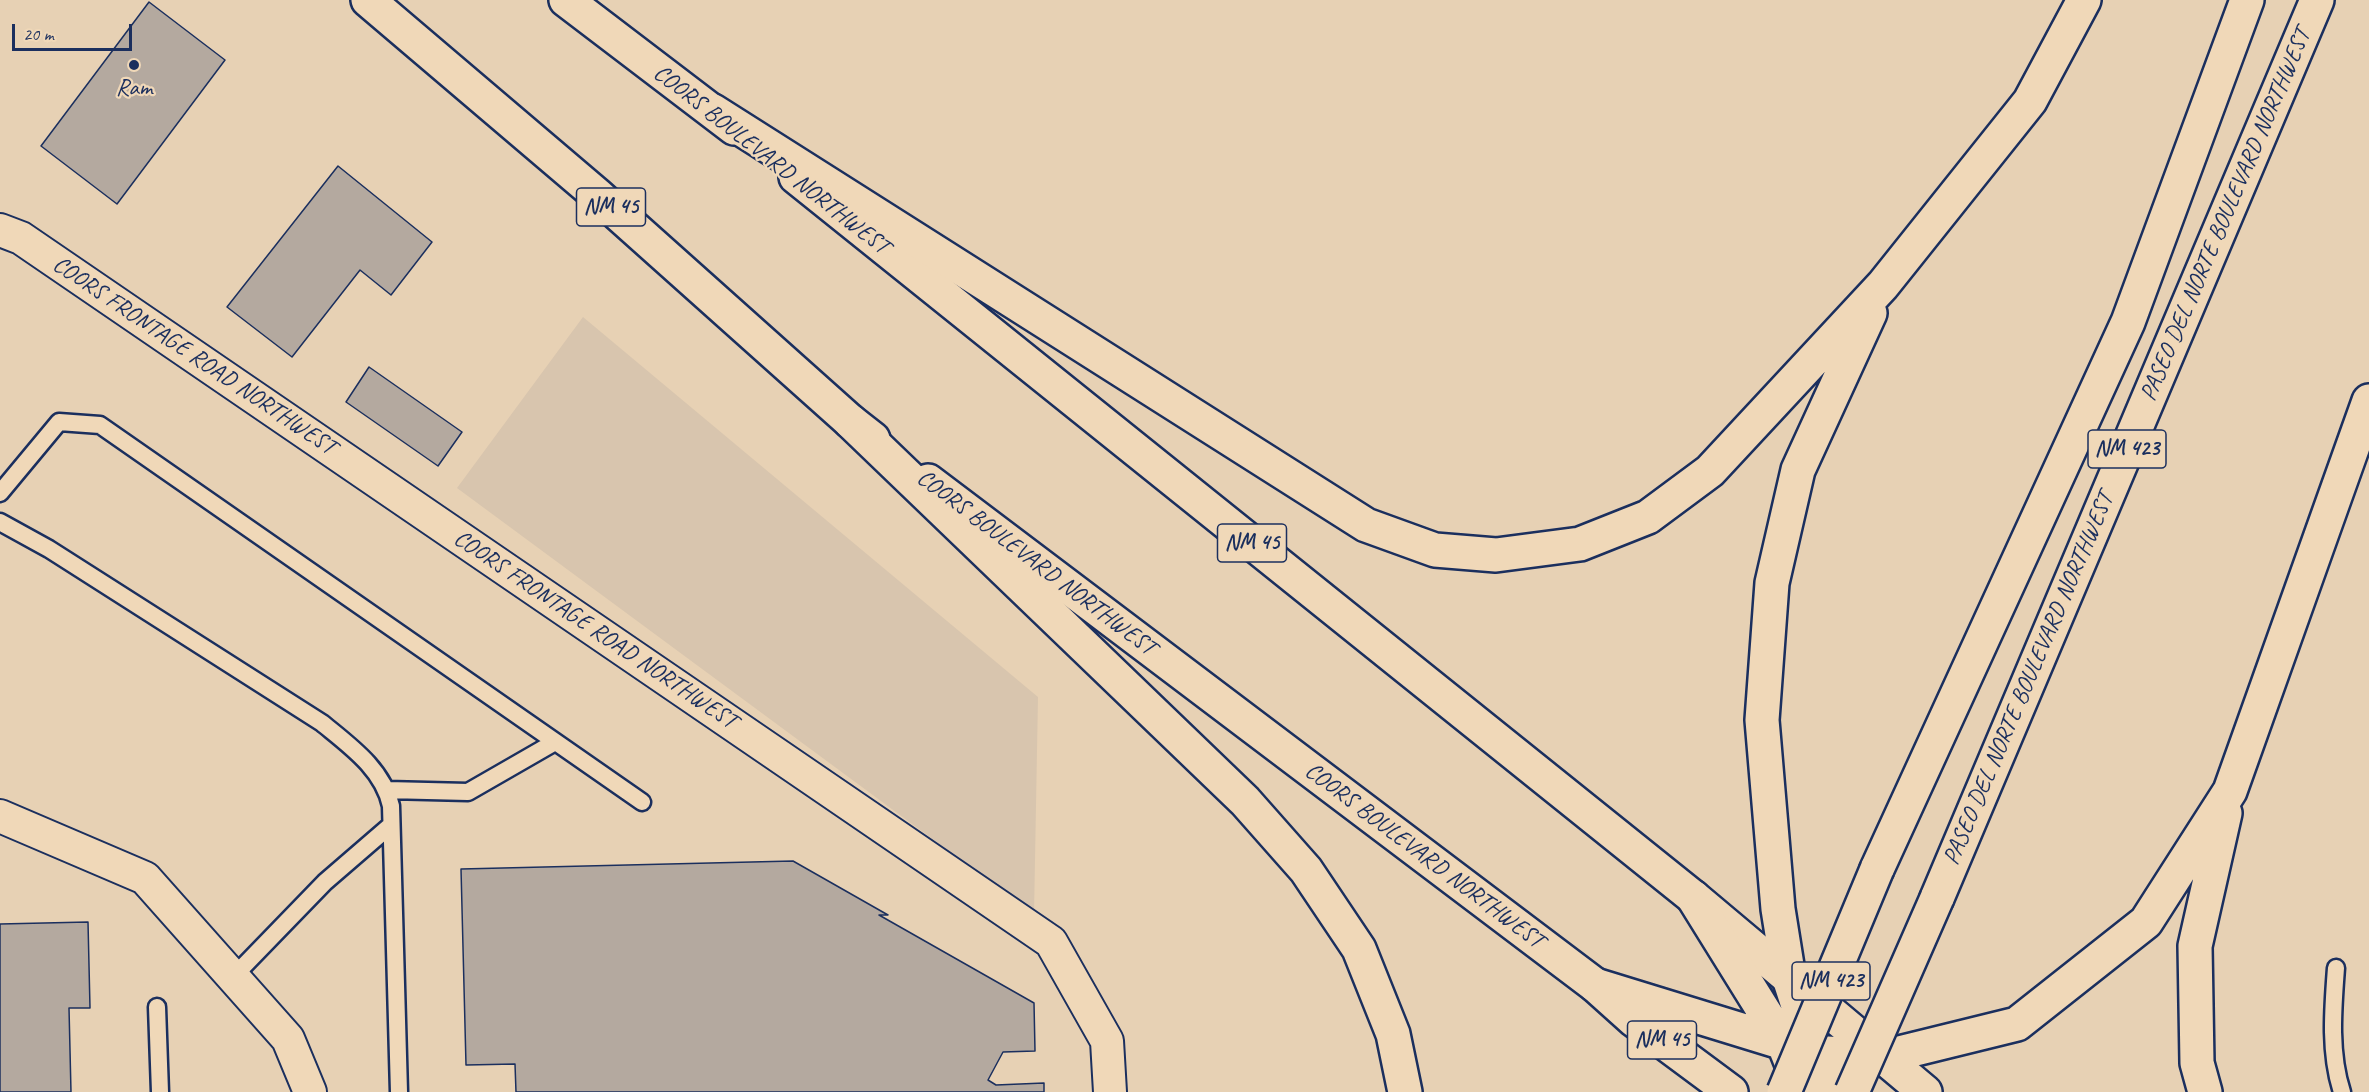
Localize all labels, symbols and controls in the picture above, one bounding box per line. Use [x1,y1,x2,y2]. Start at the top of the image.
scale bar [15,12,135,50]
text: 20 m [23,23,54,45]
street label: PASEO DEL NORTE BOULEVARD NORTHWEST [2134,25,2318,405]
marker: Ram [127,58,141,72]
street label: COORS BOULEVARD NORTHWEST [647,59,895,261]
place label: Ram [116,75,152,103]
road number: NM 45 [576,188,646,226]
street label: COORS FRONTAGE ROAD NORTHWEST [47,250,341,462]
road number: NM 423 [2088,430,2166,468]
street label: COORS BOULEVARD NORTHWEST [911,464,1161,662]
street label: PASEO DEL NORTE BOULEVARD NORTHWEST [1937,489,2121,869]
street label: COORS FRONTAGE ROAD NORTHWEST [448,524,742,736]
road number: NM 45 [1218,524,1286,562]
street label: COORS BOULEVARD NORTHWEST [1299,757,1549,955]
road number: NM 423 [1792,962,1870,1000]
road number: NM 45 [1628,1021,1696,1059]

